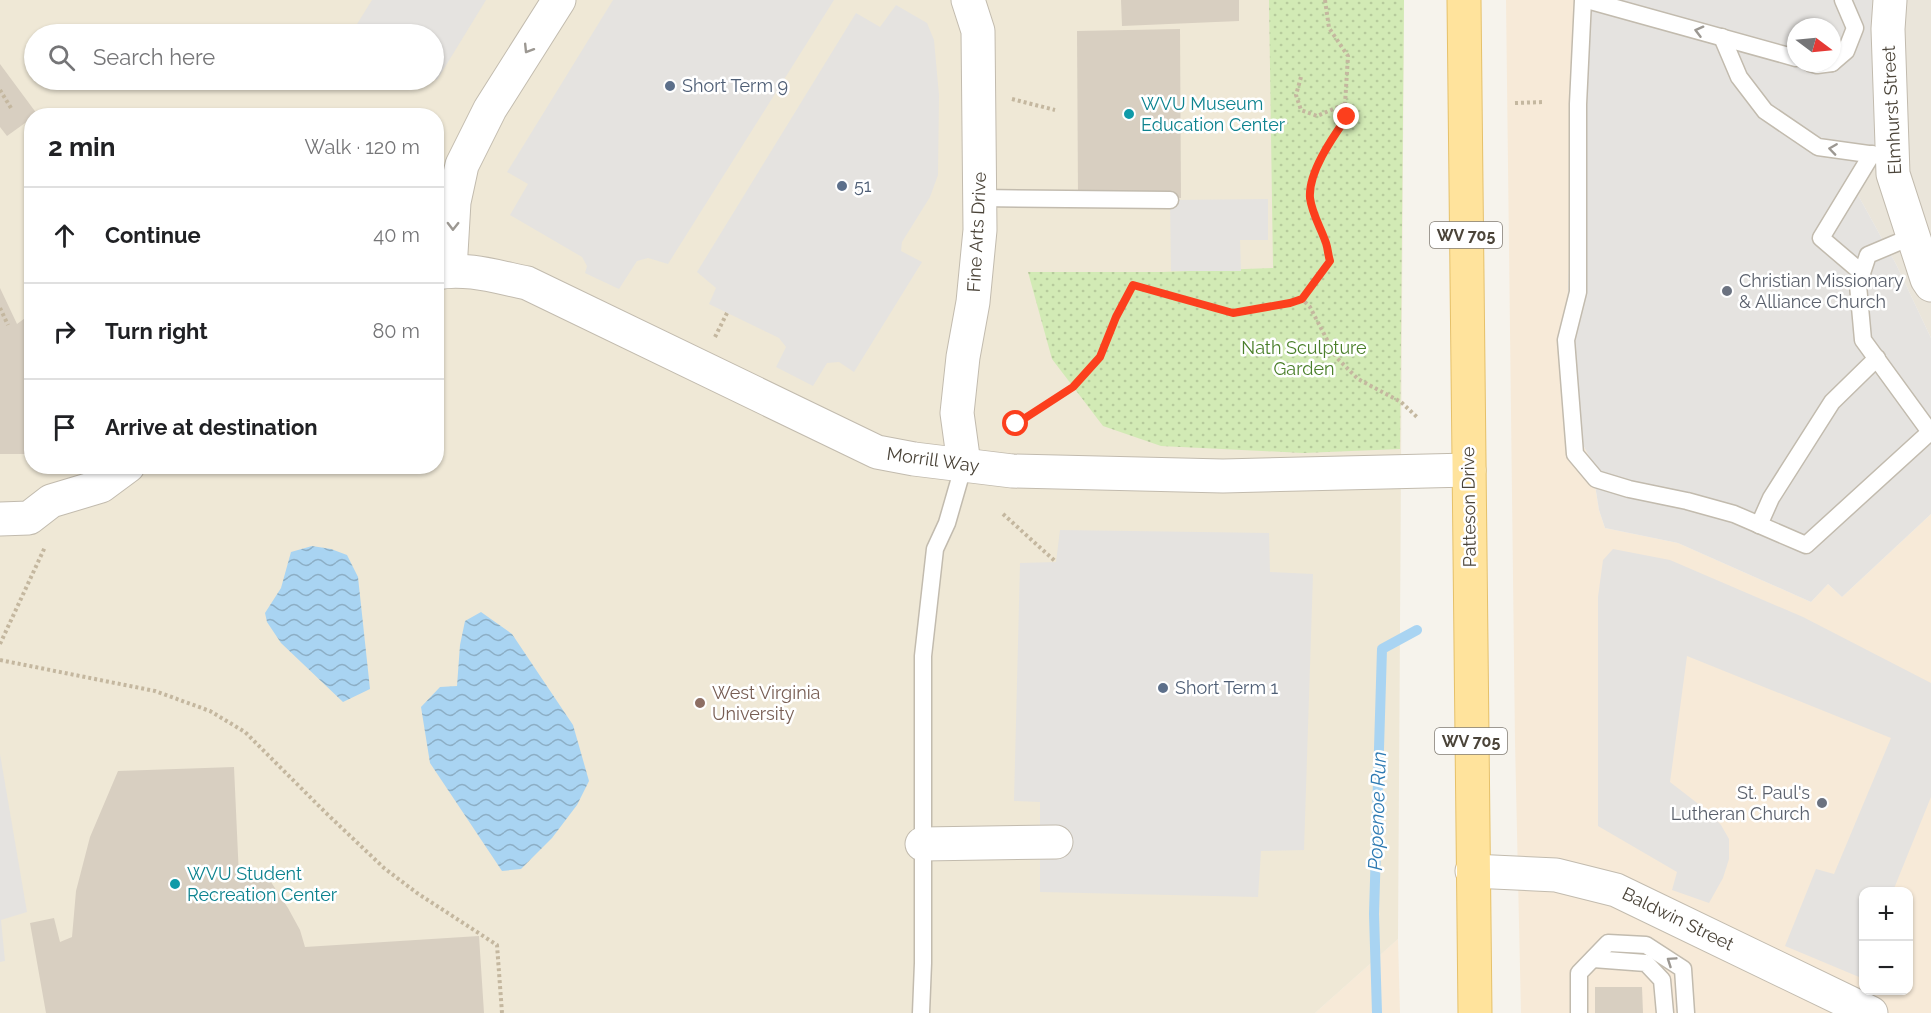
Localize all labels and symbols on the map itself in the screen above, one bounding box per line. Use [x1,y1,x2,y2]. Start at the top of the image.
north arrow [1787,18,1841,72]
one-way arrow [1694,26,1705,38]
one-way arrow [524,43,535,54]
street label: Elmhurst Street [1878,45,1905,175]
place label: Short Term 9 [682,75,788,96]
marker: Short Term 9 [663,79,677,93]
place label: WVU Museum Education Center [1141,93,1286,135]
route end [1333,103,1359,129]
marker: WVU Museum Education Center [1122,107,1136,121]
one-way arrow [1828,143,1837,155]
street label: Fine Arts Drive [963,171,990,293]
place label: 51 [854,175,872,196]
marker: 51 [835,179,849,193]
one-way arrow [447,222,459,231]
road number: WV 705 [1430,222,1502,248]
place label: Christian Missionary & Alliance Church [1739,270,1904,312]
marker: Christian Missionary & Alliance Church [1720,284,1734,298]
park label: Nath Sculpture Garden [1241,337,1367,379]
route start [1002,410,1028,436]
street label: Morrill Way [885,443,981,476]
street label: Patteson Drive [1457,446,1480,568]
place label: Short Term 1 [1175,677,1279,698]
marker: Short Term 1 [1156,681,1170,695]
place label: West Virginia University [712,682,820,724]
marker: West Virginia University [693,696,707,710]
road number: WV 705 [1435,728,1507,754]
water label: Popenoe Run [1363,751,1391,871]
place label: St. Paul's Lutheran Church [1671,782,1810,824]
marker: St. Paul's Lutheran Church [1815,796,1829,810]
place label: WVU Student Recreation Center [187,863,338,905]
marker: WVU Student Recreation Center [168,877,182,891]
street label: Baldwin Street [1619,882,1737,955]
one-way arrow [1666,957,1677,968]

